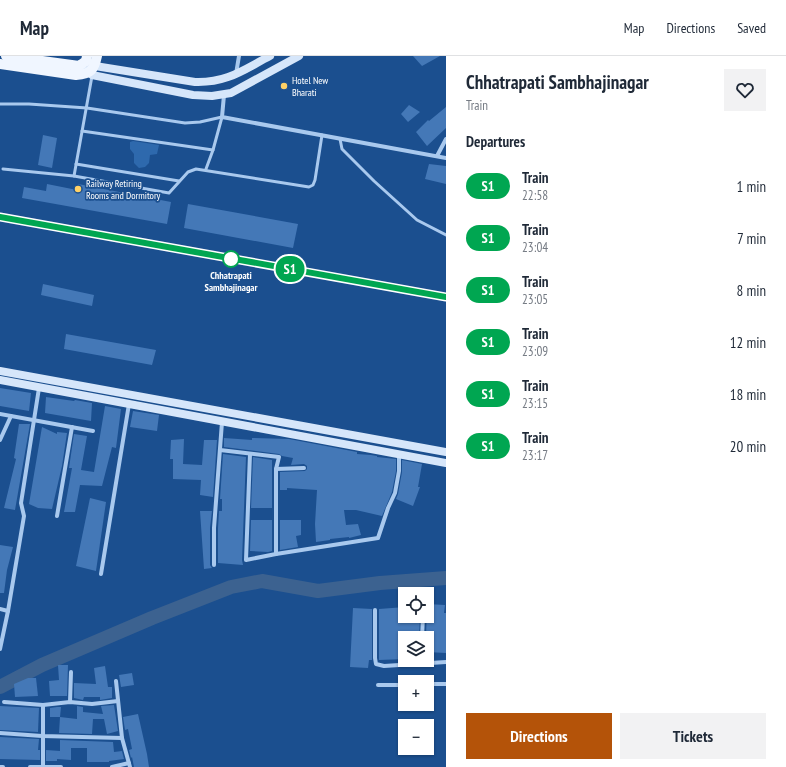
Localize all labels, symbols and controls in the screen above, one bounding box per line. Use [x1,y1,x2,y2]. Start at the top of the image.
text: Map [20,16,49,40]
text: Map [624,19,644,37]
text: Directions [666,19,715,37]
text: Saved [737,19,766,37]
button: heart [724,69,766,111]
text: Chhatrapati Sambhajinagar [466,70,649,94]
place label: Hotel New Bharati [292,74,328,99]
marker: Hotel New Bharati [279,81,289,91]
text: Train [466,97,488,114]
text: Departures [466,132,525,151]
text: Train [522,168,549,187]
place label: Railway Retiring Rooms and Dormitory [86,177,161,202]
text: S1 [482,177,494,195]
text: 1 min [736,177,766,196]
marker: Railway Retiring Rooms and Dormitory [73,184,83,194]
text: 22:58 [522,187,548,204]
text: Train [522,220,549,239]
text: S1 [482,229,494,247]
text: 7 min [737,229,766,248]
text: 23:04 [522,239,548,256]
marker: Chhatrapati Sambhajinagar [222,250,240,268]
line badge: S1 [272,256,308,282]
text: S1 [284,260,296,278]
place label: Chhatrapati Sambhajinagar [205,269,257,294]
text: Train [522,272,549,291]
text: S1 [482,281,494,299]
text: 8 min [736,281,766,300]
text: 23:05 [522,291,548,308]
text: Train [522,324,549,343]
text: S1 [482,333,494,351]
text: 12 min [730,333,766,352]
text: 23:09 [522,343,548,360]
text: Train [522,376,549,395]
text: S1 [482,385,494,403]
text: 18 min [730,385,766,404]
text: 23:15 [522,395,548,412]
text: Train [522,428,549,447]
text: S1 [482,437,494,455]
text: 20 min [730,437,766,456]
text: 23:17 [522,447,548,464]
map controls [398,587,434,755]
button: locate [398,587,434,623]
button: layers [398,631,434,667]
button: + [398,675,434,711]
button: Directions [466,713,612,759]
button: Tickets [620,713,766,759]
button: − [398,719,434,755]

